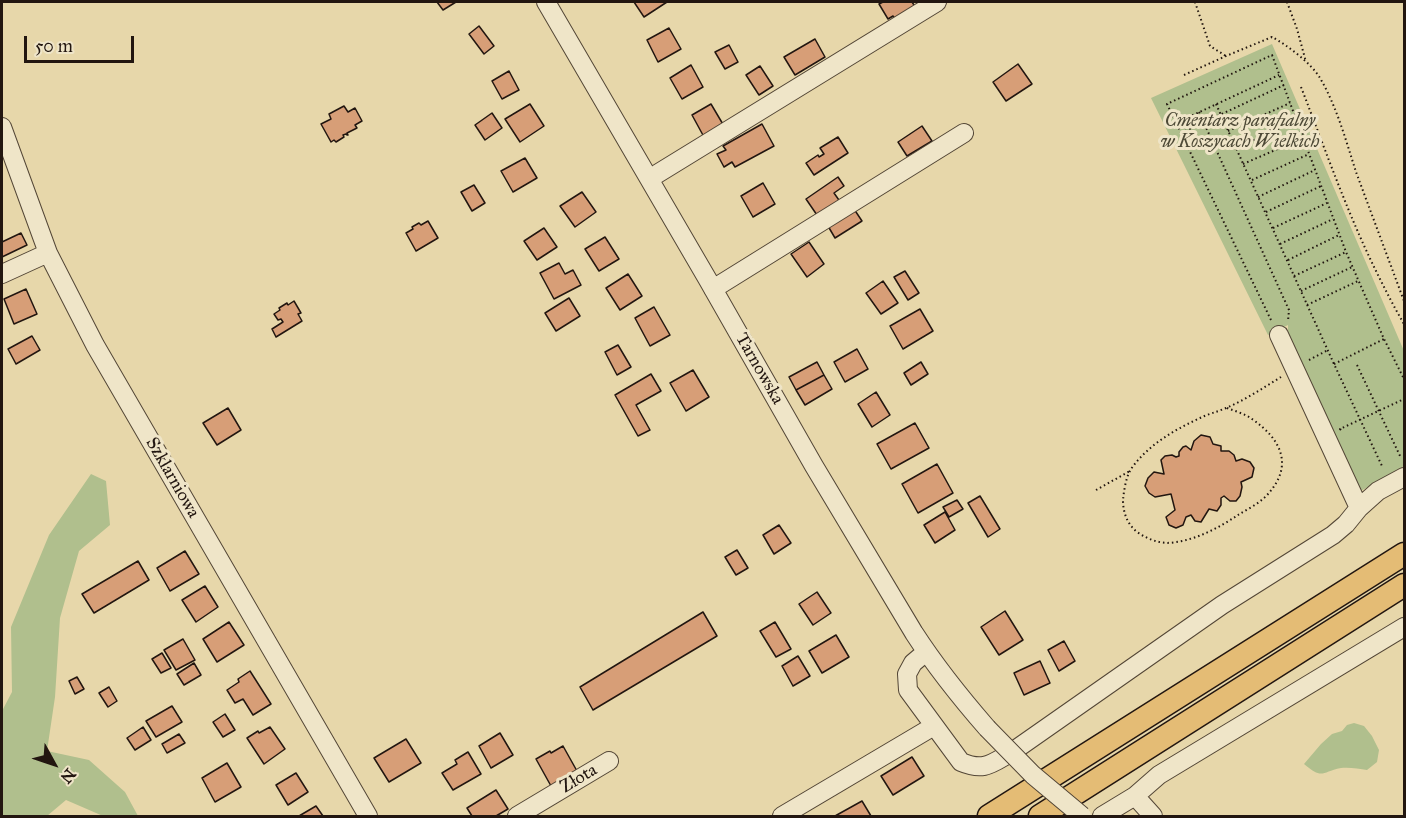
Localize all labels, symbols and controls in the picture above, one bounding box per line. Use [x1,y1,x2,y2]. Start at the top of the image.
scale bar [27,24,136,62]
text: 50 m [35,35,73,57]
park label: Cmentarz parafialny w Koszycach Wielkich [1161,111,1319,154]
street label: Tarnowska [730,330,788,408]
street label: Szklarniowa [140,434,204,522]
north arrow [24,734,84,794]
street label: Złota [557,760,601,798]
text: N [57,765,80,787]

